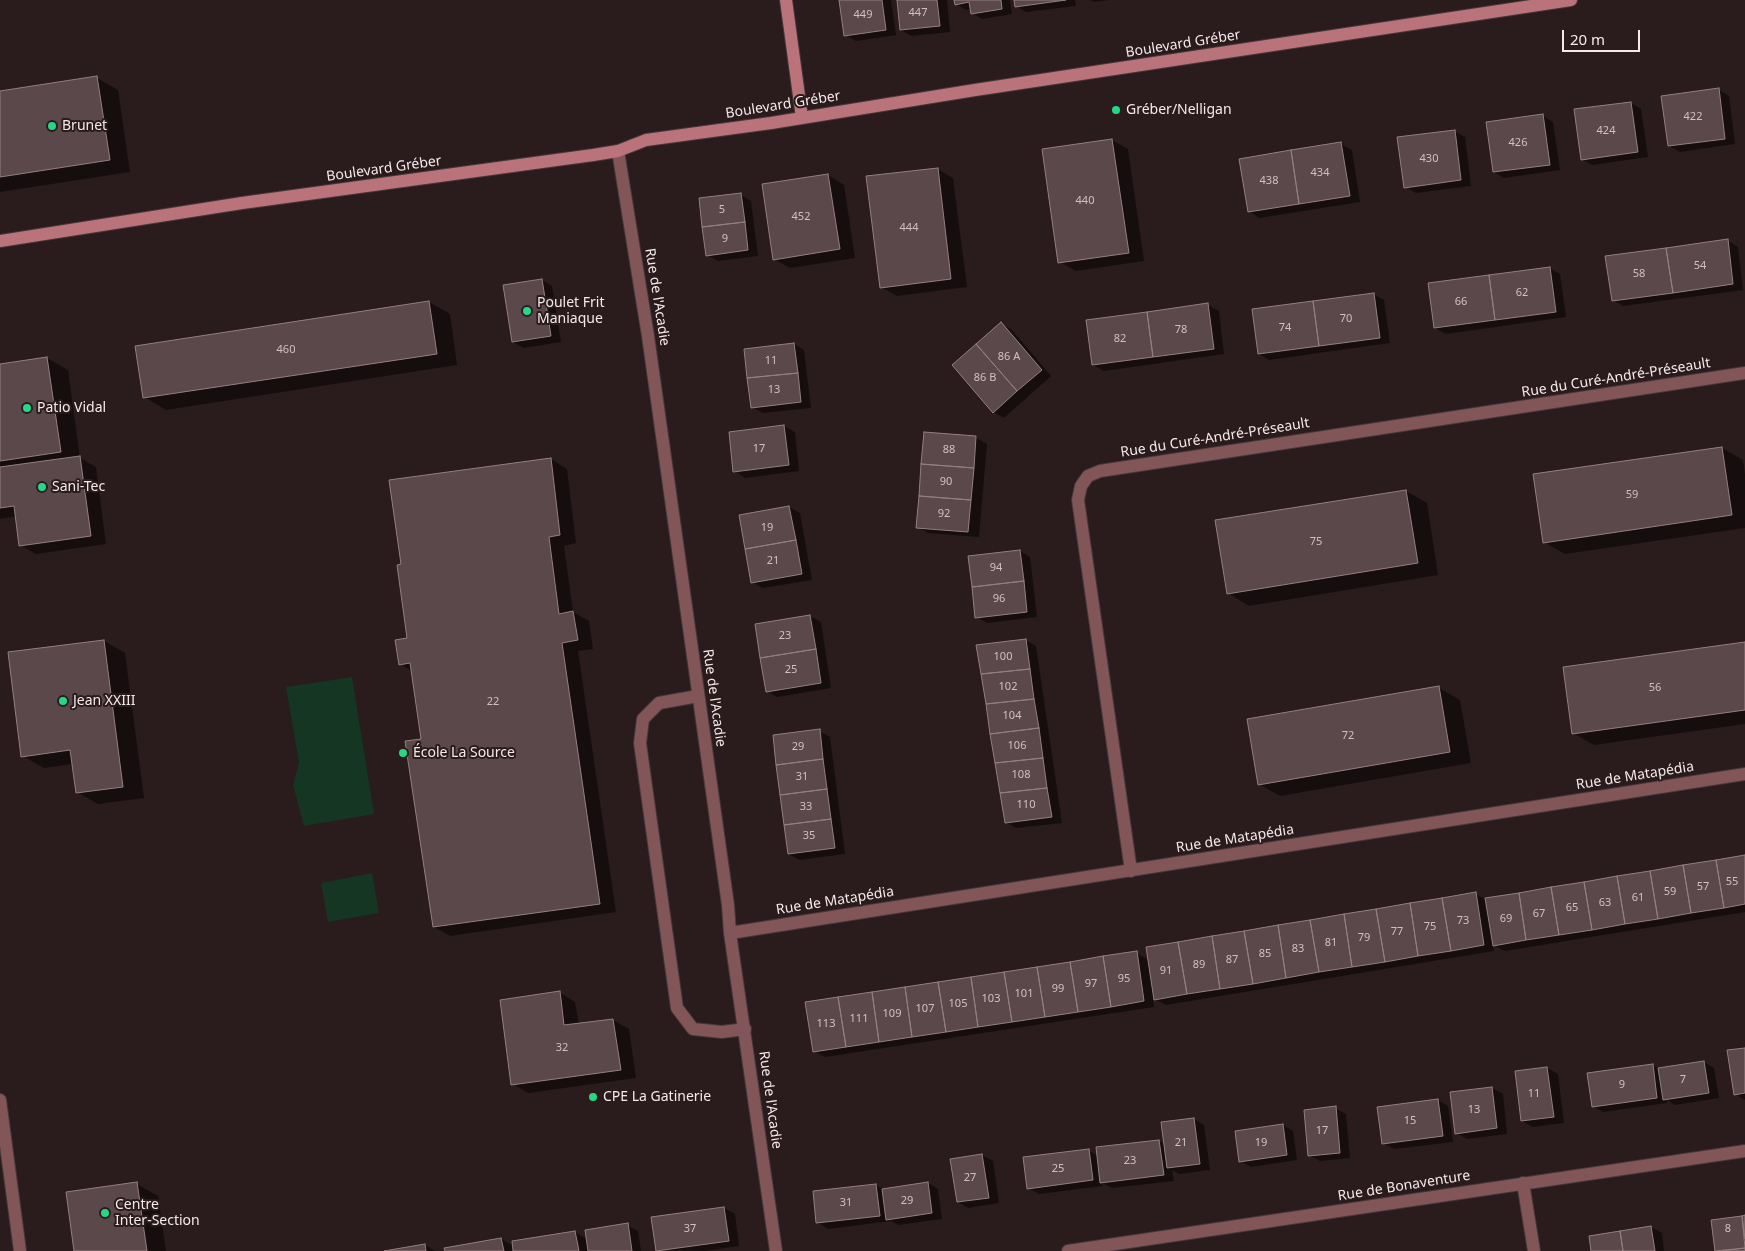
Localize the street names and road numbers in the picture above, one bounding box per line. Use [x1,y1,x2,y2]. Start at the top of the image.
street label: Boulevard Gréber [1124,27,1242,61]
street label: Boulevard Gréber [724,88,842,122]
street label: Boulevard Gréber [325,153,443,185]
street label: Rue de l'Acadie [641,247,673,347]
street label: Rue du Curé-André-Préseault [1520,355,1712,401]
street label: Rue du Curé-André-Préseault [1119,415,1311,461]
street label: Rue de l'Acadie [699,648,729,748]
street label: Rue de Matapédia [1575,758,1695,794]
street label: Rue de Matapédia [1175,821,1295,857]
street label: Rue de Matapédia [775,883,895,919]
street label: Rue de l'Acadie [755,1050,785,1150]
street label: Rue de Bonaventure [1337,1167,1471,1205]

